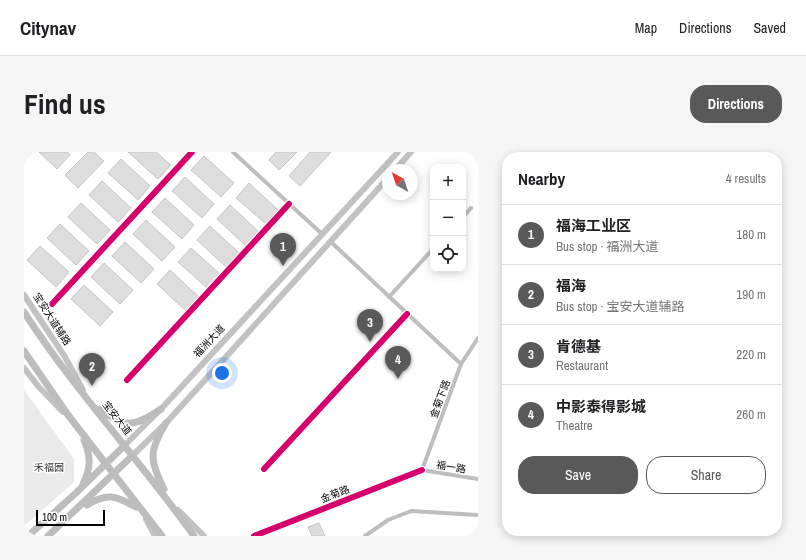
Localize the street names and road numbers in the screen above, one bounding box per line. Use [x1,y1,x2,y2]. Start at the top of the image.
street label: 宝安大道辅路 [30,290,74,348]
street label: 福洲大道 [191,322,227,360]
street label: 金菊下路 [427,378,453,420]
street label: 宝安大道 [100,398,134,438]
street label: 福一路 [435,458,467,476]
street label: 金菊路 [319,483,351,505]

